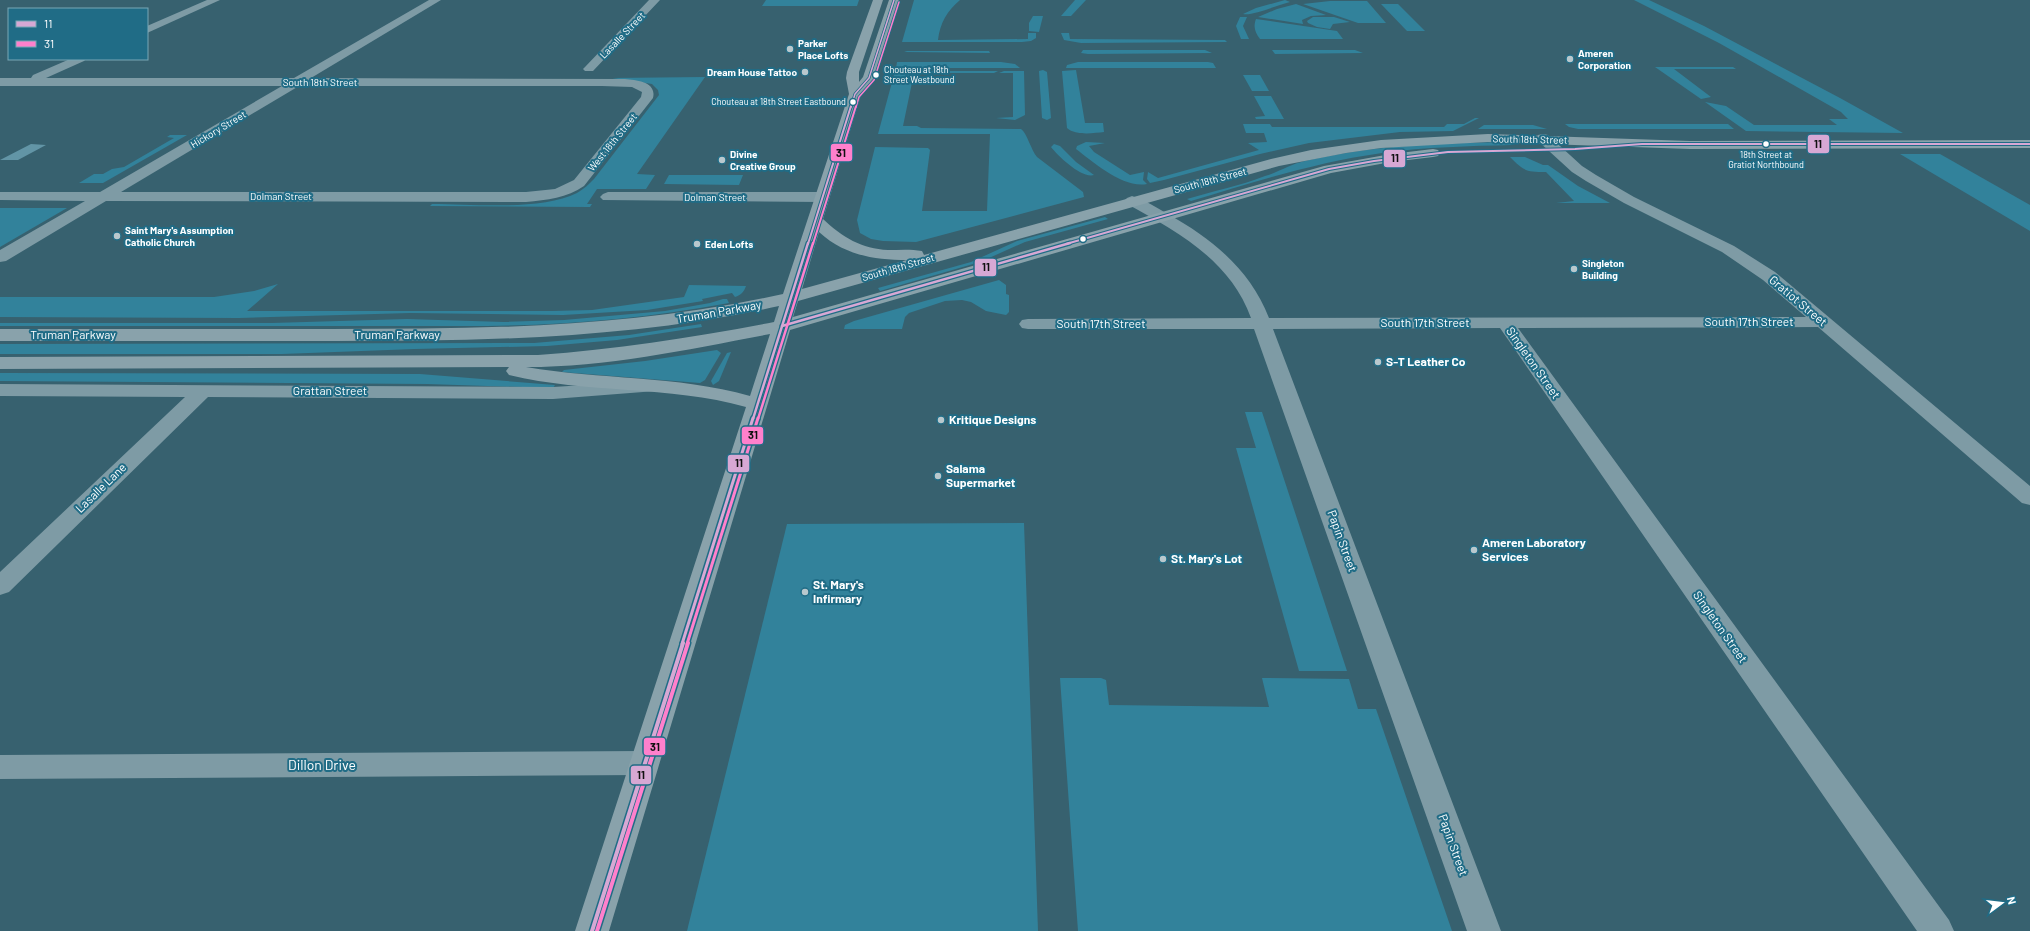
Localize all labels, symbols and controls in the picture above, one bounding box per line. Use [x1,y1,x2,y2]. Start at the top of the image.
legend [8,8,148,60]
street label: Lasalle Street [597,9,647,61]
text: 11 [44,16,52,30]
text: 31 [44,36,54,50]
place label: Parker Place Lofts [798,37,848,61]
marker: Parker Place Lofts [785,44,795,54]
place label: Ameren Corporation [1578,47,1631,71]
marker: Ameren Corporation [1565,54,1575,64]
place label: Chouteau at 18th Street Westbound [884,64,955,85]
place label: Dream House Tattoo [707,66,797,78]
marker: Dream House Tattoo [800,67,810,77]
marker: Chouteau at 18th Street Westbound [871,70,881,80]
street label: South 18th Street [283,76,358,88]
place label: Chouteau at 18th Street Eastbound [711,96,846,107]
marker: Chouteau at 18th Street Eastbound [848,97,858,107]
street label: Hickory Street [188,108,248,150]
street label: West 18th Street [585,110,639,173]
street label: South 18th Street [1493,132,1568,146]
line badge: 11 [1807,134,1830,154]
text: 11 [1814,137,1822,150]
marker: 18th Street at Gratiot Northbound [1761,139,1771,149]
line badge: 31 [830,143,853,162]
text: 31 [836,146,846,159]
place label: Divine Creative Group [730,148,796,172]
line badge: 11 [1383,149,1406,168]
place label: 18th Street at Gratiot Northbound [1728,149,1804,170]
text: 11 [1391,151,1399,164]
marker: Divine Creative Group [717,155,727,165]
street label: South 18th Street [1172,164,1248,195]
street label: Dolman Street [250,190,312,202]
street label: Dolman Street [684,191,746,203]
place label: Saint Mary's Assumption Catholic Church [125,224,233,248]
marker: Saint Mary's Assumption Catholic Church [112,231,122,241]
unlabelled marker [1078,234,1088,244]
place label: Eden Lofts [705,238,753,250]
marker: Eden Lofts [692,239,702,249]
street label: South 18th Street [860,251,936,283]
place label: Singleton Building [1582,257,1624,281]
line badge: 11 [974,258,997,277]
text: 11 [982,260,990,273]
marker: Singleton Building [1569,264,1579,274]
street label: Gratiot Street [1767,272,1830,328]
street label: Truman Parkway [675,297,763,325]
street label: South 17th Street [1704,314,1794,328]
street label: South 17th Street [1380,315,1470,329]
street label: South 17th Street [1056,316,1146,330]
street label: Singleton Street [1504,324,1564,401]
street label: Truman Parkway [30,327,116,341]
street label: Truman Parkway [354,327,440,341]
place label: S-T Leather Co [1386,354,1466,368]
marker: S-T Leather Co [1373,357,1383,367]
street label: Grattan Street [293,383,367,397]
place label: Kritique Designs [949,412,1036,426]
marker: Kritique Designs [936,415,946,425]
line badge: 31 [741,426,764,445]
text: 31 [748,428,758,441]
line badge: 11 [727,454,750,473]
text: 11 [735,456,743,469]
street label: Lasalle Lane [72,460,129,515]
place label: Salama Supermarket [946,461,1016,489]
marker: Salama Supermarket [933,471,943,481]
street label: Papin Street [1325,508,1361,573]
place label: Ameren Laboratory Services [1482,535,1586,563]
marker: Ameren Laboratory Services [1469,545,1479,555]
place label: St. Mary's Lot [1171,551,1243,565]
marker: St. Mary's Lot [1158,554,1168,564]
place label: St. Mary's Infirmary [813,577,864,605]
marker: St. Mary's Infirmary [800,587,810,597]
street label: Singleton Street [1691,588,1751,665]
line badge: 31 [643,737,666,756]
text: 31 [650,740,660,753]
street label: Dillon Drive [288,756,356,773]
line badge: 11 [630,765,652,785]
text: 11 [637,768,645,781]
street label: Papin Street [1436,812,1472,877]
north arrow [1982,883,2022,923]
text: N [2005,895,2019,906]

